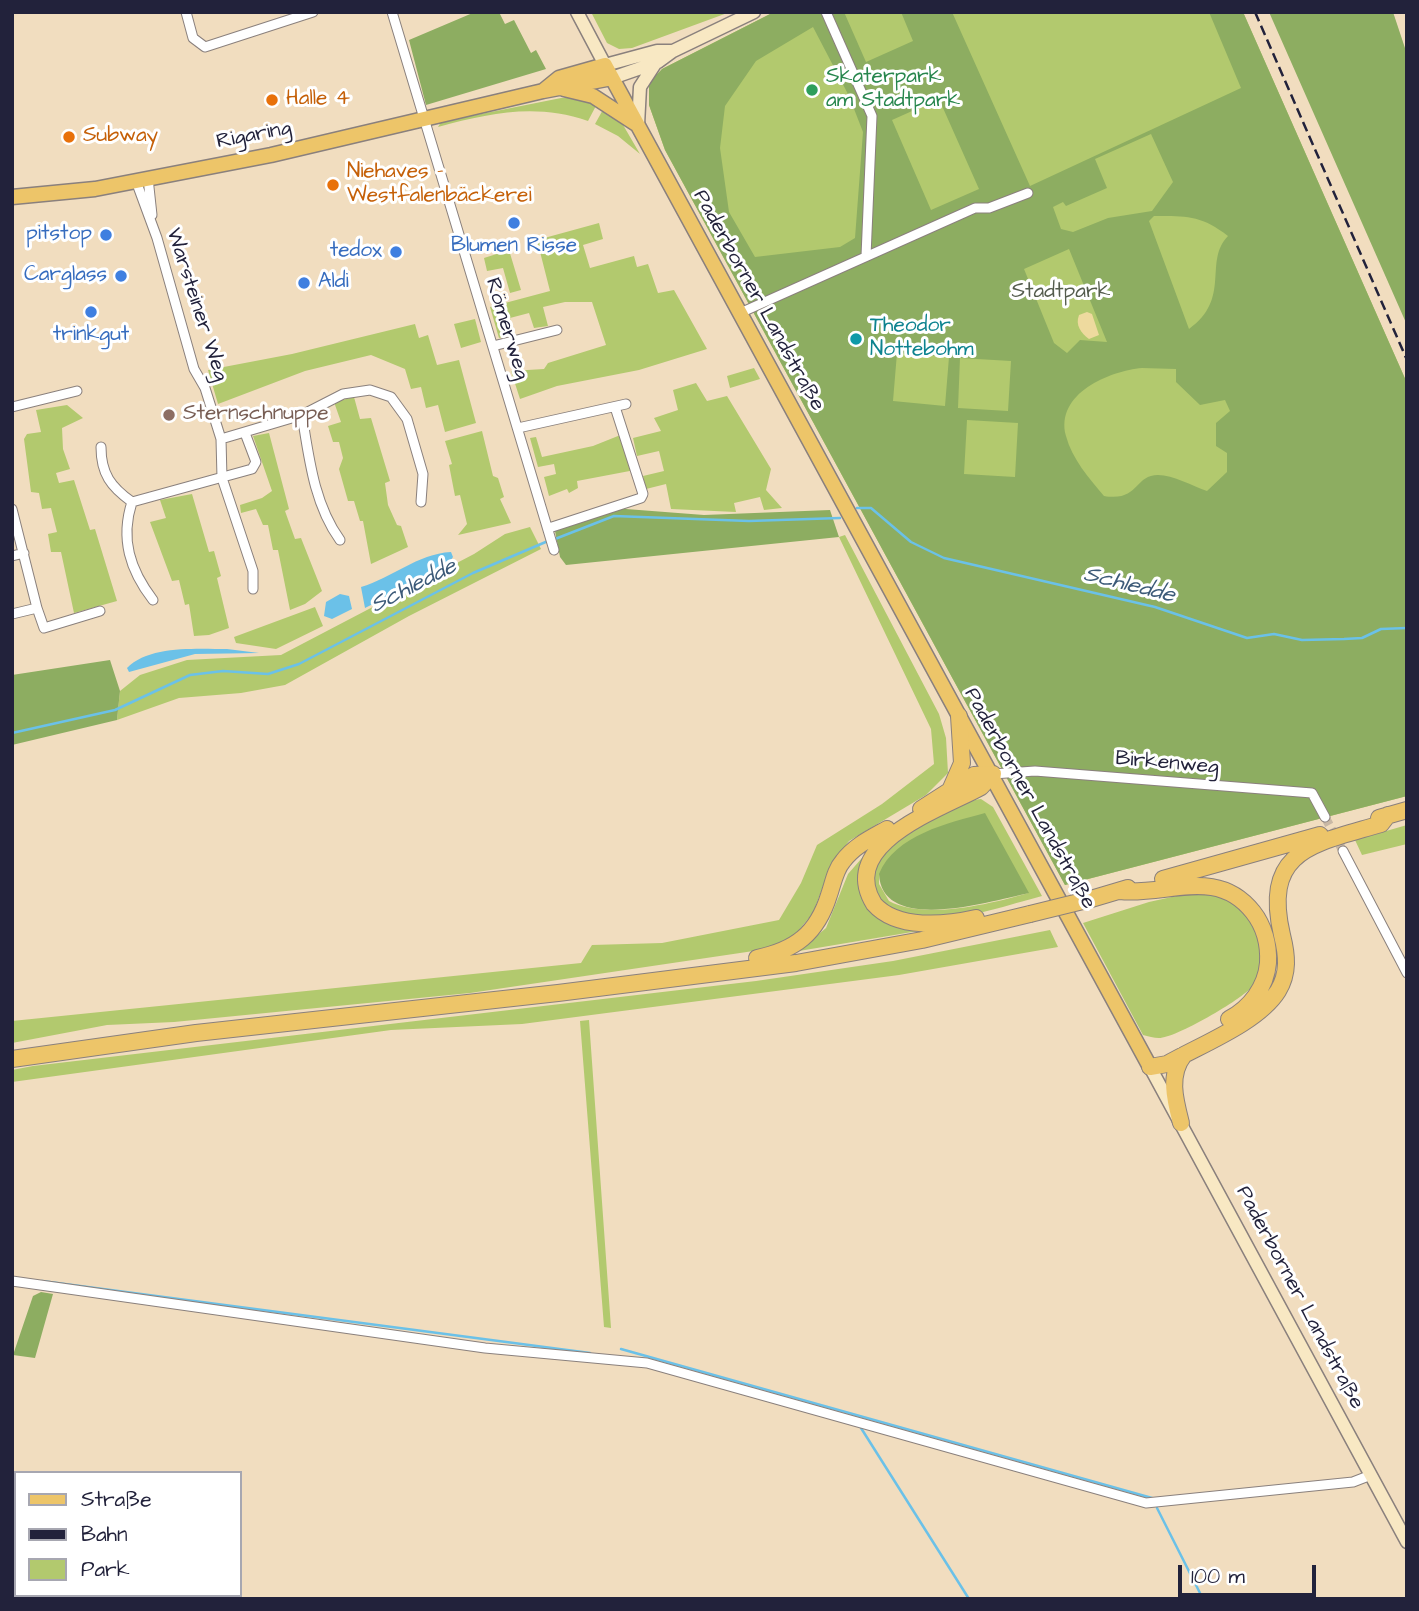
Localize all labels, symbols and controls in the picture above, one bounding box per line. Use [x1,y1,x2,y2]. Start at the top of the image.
place label: Skaterpark am Stadtpark [826,65,960,115]
marker: Skaterpark am Stadtpark [804,82,820,98]
place label: Halle 4 [286,87,350,113]
marker: Halle 4 [264,92,280,108]
street label: Rigaring [214,116,294,156]
place label: Subway [83,124,158,150]
marker: Subway [61,129,77,145]
place label: Niehaves - Westfalenbäckerei [347,160,532,210]
marker: Niehaves - Westfalenbäckerei [325,177,341,193]
street label: Paderborner Landstraße [687,186,829,416]
marker: Blumen Risse [506,215,522,231]
place label: pitstop [26,222,92,248]
street label: Warsteiner Weg [159,225,233,385]
marker: pitstop [98,227,114,243]
place label: Blumen Risse [451,234,577,260]
place label: tedox [330,239,382,265]
marker: tedox [388,244,404,260]
place label: Carglass [24,263,107,289]
marker: Carglass [113,268,129,284]
place label: Aldi [318,270,349,296]
marker: Aldi [296,275,312,291]
street label: Römerweg [479,275,533,383]
park label: Stadtpark [1012,280,1110,306]
marker: trinkgut [83,304,99,320]
place label: Theodor Nottebohm [870,314,974,364]
place label: trinkgut [53,323,129,349]
marker: Theodor Nottebohm [848,331,864,347]
place label: Sternschnuppe [183,402,329,428]
marker: Sternschnuppe [161,407,177,423]
water label: Schledde [366,554,462,620]
water label: Schledde [1081,561,1177,611]
street label: Paderborner Landstraße [958,684,1100,914]
street label: Birkenweg [1114,747,1220,781]
street label: Paderborner Landstraße [1229,1182,1369,1414]
legend [14,1471,242,1597]
text: Straße [81,1485,152,1514]
text: Bahn [81,1520,128,1549]
scale bar [1181,1552,1319,1596]
text: Park [81,1555,130,1584]
text: 100 m [1191,1562,1245,1591]

